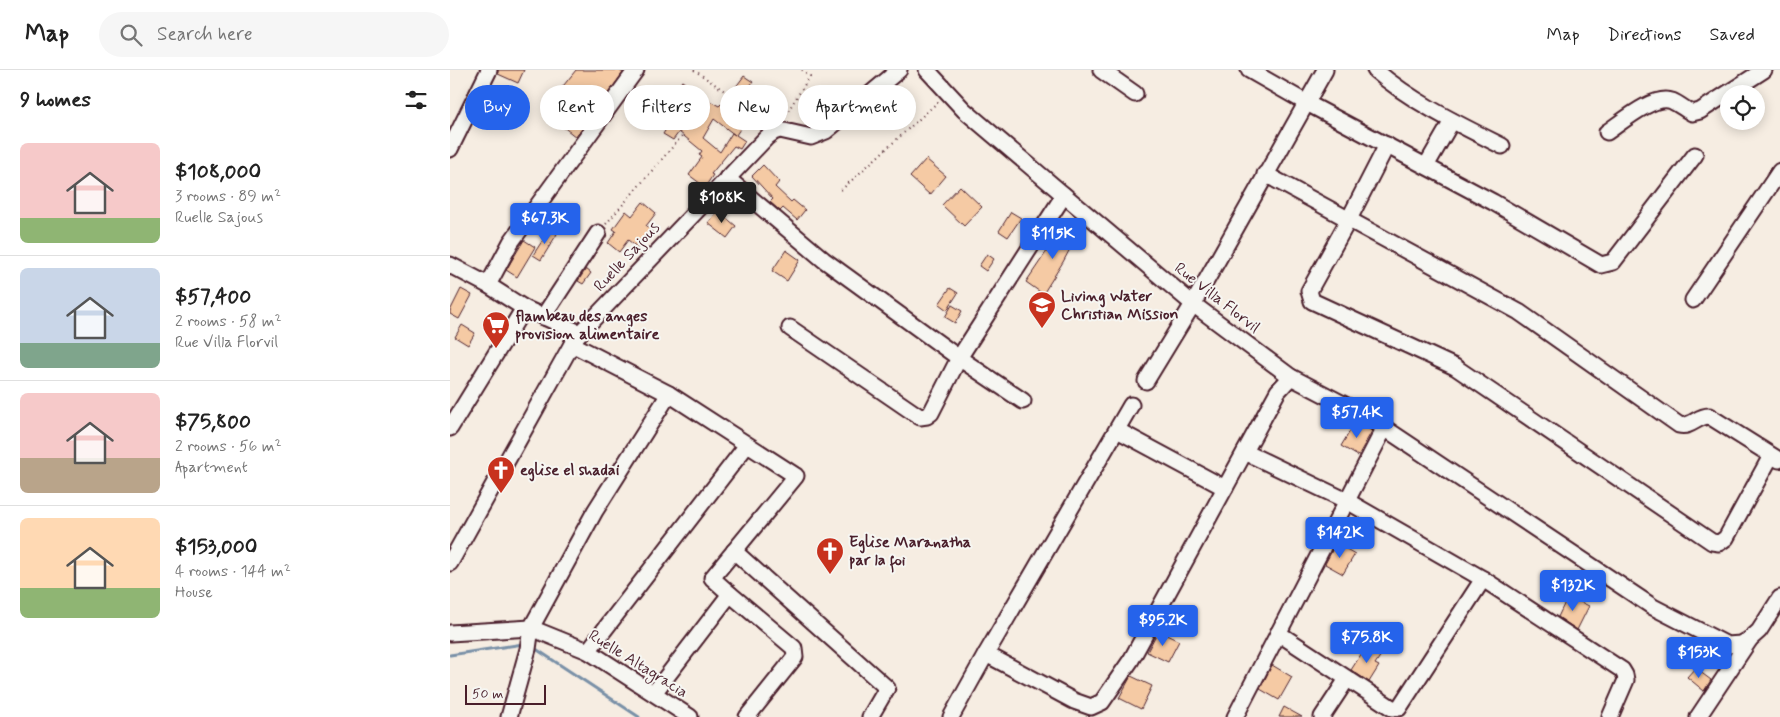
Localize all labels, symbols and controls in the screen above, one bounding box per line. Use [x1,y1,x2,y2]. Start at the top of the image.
search box [99,12,449,57]
text: Map [25,19,69,50]
icon: search [117,21,145,49]
text: Search here [157,22,253,47]
text: Map [1547,23,1580,47]
text: Directions [1608,23,1682,47]
text: Saved [1710,23,1755,47]
chip: Buy [465,85,530,130]
chip: Rent [540,85,614,130]
chip: Filters [624,85,710,130]
chip: New [720,85,788,130]
chip: Apartment [798,85,916,130]
map controls [1720,85,1765,130]
button: locate [1720,85,1765,130]
text: 9 homes [20,86,91,114]
icon: filters [402,86,430,114]
text: $108,000 [175,158,261,186]
icon: home [60,163,120,223]
pin: $108K [687,182,757,224]
text: 3 rooms · 89 m² [175,186,281,207]
text: $108K [699,187,745,208]
pin: $67.3K [504,202,586,245]
text: Ruelle Sajous [175,207,263,228]
text: $67.3K [521,208,569,229]
street label: Ruelle Sajous [589,218,665,296]
pin: $115K [1018,218,1088,260]
text: $115K [1031,223,1075,244]
street label: Rue Villa Florvil [1170,258,1264,338]
text: $57,400 [175,283,251,311]
place label: Living Water Christian Mission [1061,286,1178,325]
icon: home [60,288,120,348]
school or university icon: Living Water Christian Mission [1027,290,1057,329]
place label: flambeau des anges provision alimentaire [515,306,660,345]
supermarket icon: flambeau des anges provision alimentaire [481,310,511,349]
text: 2 rooms · 58 m² [175,311,281,332]
text: Rue Villa Florvil [175,332,278,353]
pin: $57.4K [1316,396,1398,439]
text: $57.4K [1332,402,1383,423]
text: $75,800 [175,408,251,436]
icon: home [60,413,120,473]
text: 2 rooms · 56 m² [175,436,282,457]
church icon: eglise el shadai [486,455,516,494]
text: Apartment [175,457,248,478]
place label: eglise el shadai [520,460,620,482]
pin: $142K [1305,516,1375,559]
text: $142K [1316,522,1364,543]
place label: Eglise Maranatha par la foi [849,532,971,573]
text: $153,000 [175,533,257,561]
church icon: Eglise Maranatha par la foi [815,536,845,575]
icon: home [60,538,120,598]
text: 4 rooms · 144 m² [175,561,291,582]
pin: $132K [1538,570,1608,612]
text: $132K [1551,575,1595,596]
text: House [175,582,213,603]
pin: $95.2K [1122,604,1204,647]
text: $95.2K [1139,610,1187,631]
pin: $75.8K [1326,622,1408,664]
street label: Ruelle Altagracia [584,625,692,704]
text: $75.8K [1341,627,1393,648]
pin: $153K [1664,636,1734,679]
text: $153K [1678,642,1720,663]
scale bar [465,682,546,705]
text: 50 m [472,685,503,703]

